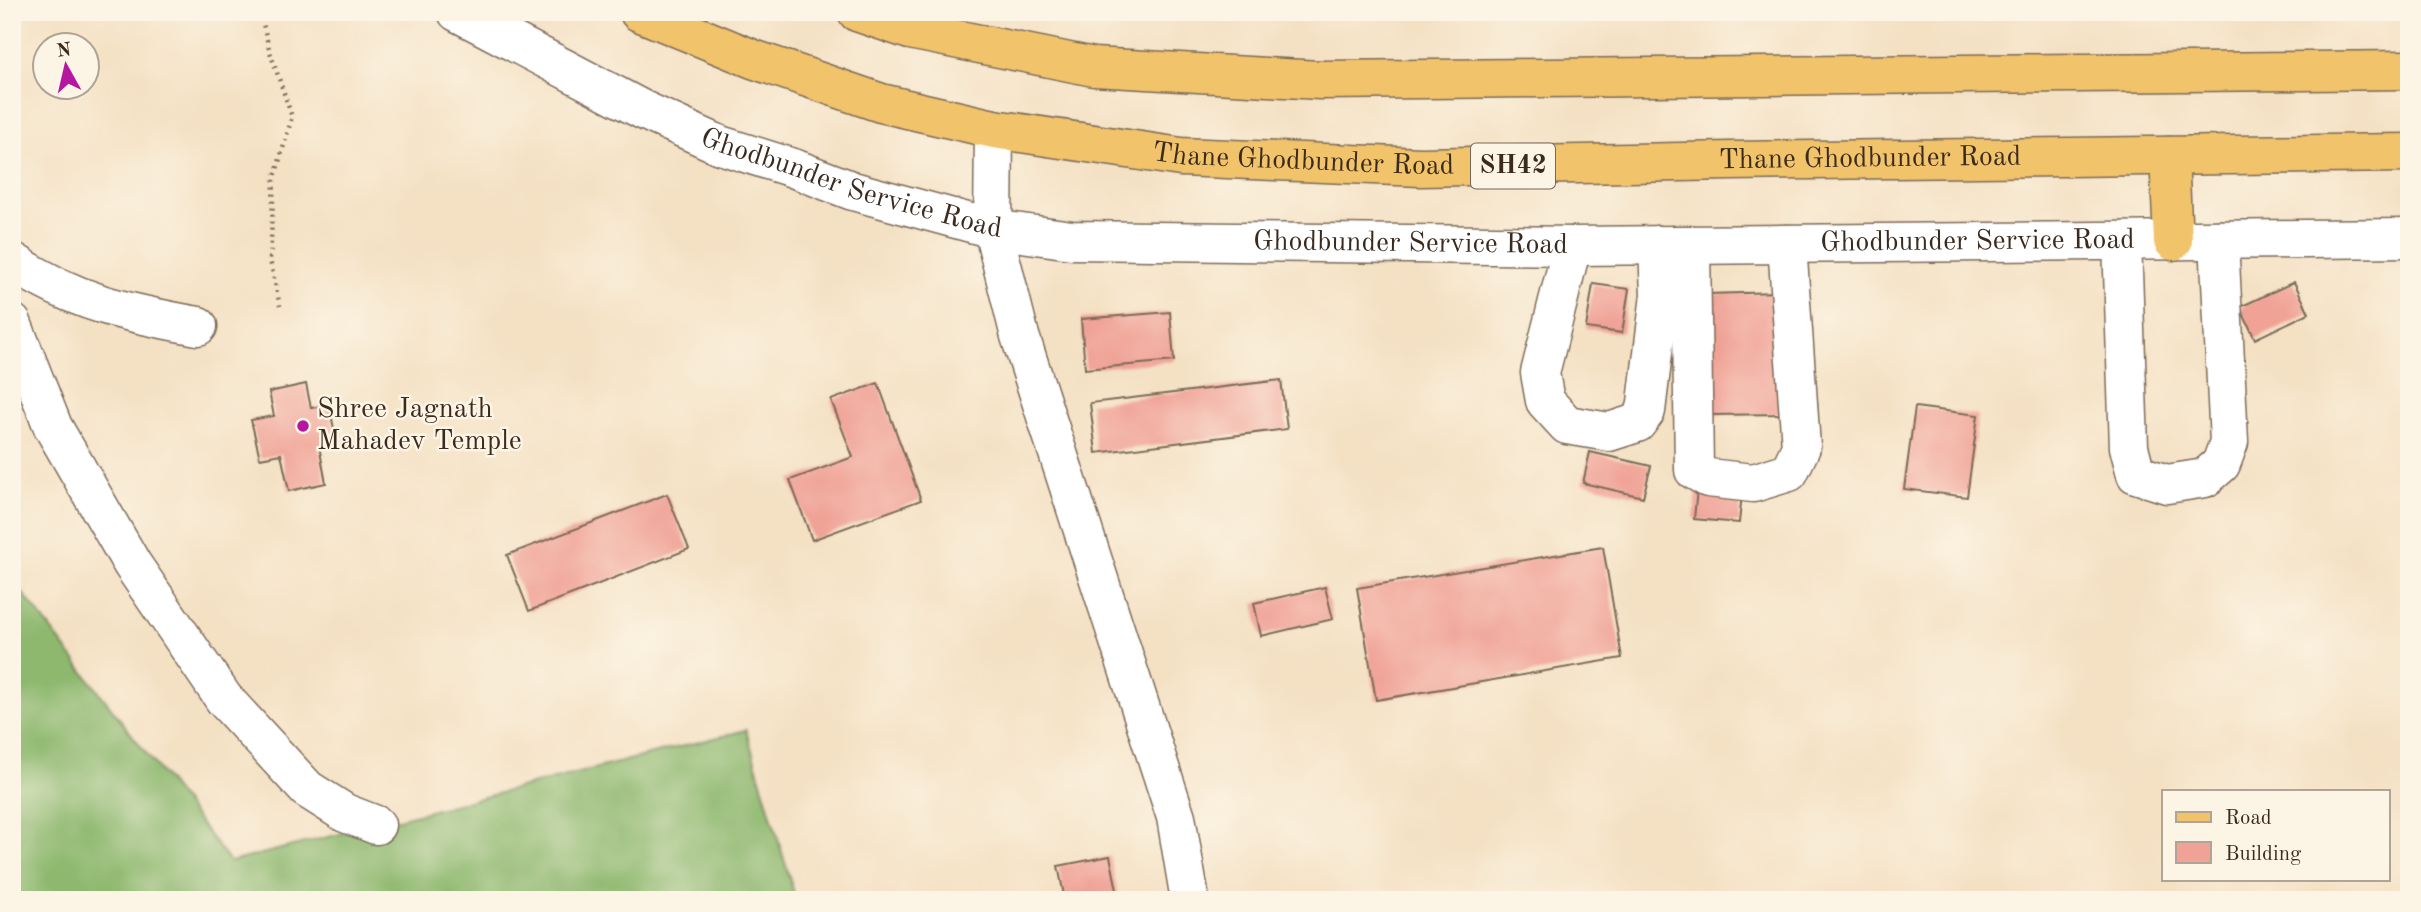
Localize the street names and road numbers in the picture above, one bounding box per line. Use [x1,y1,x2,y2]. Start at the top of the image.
street label: Ghodbunder Service Road [696,124,1004,244]
street label: Thane Ghodbunder Road [1150,139,1455,181]
road number: SH42 [1471,144,1555,188]
street label: Thane Ghodbunder Road [1718,144,2021,175]
street label: Ghodbunder Service Road [1820,227,2135,258]
street label: Ghodbunder Service Road [1253,228,1568,260]

